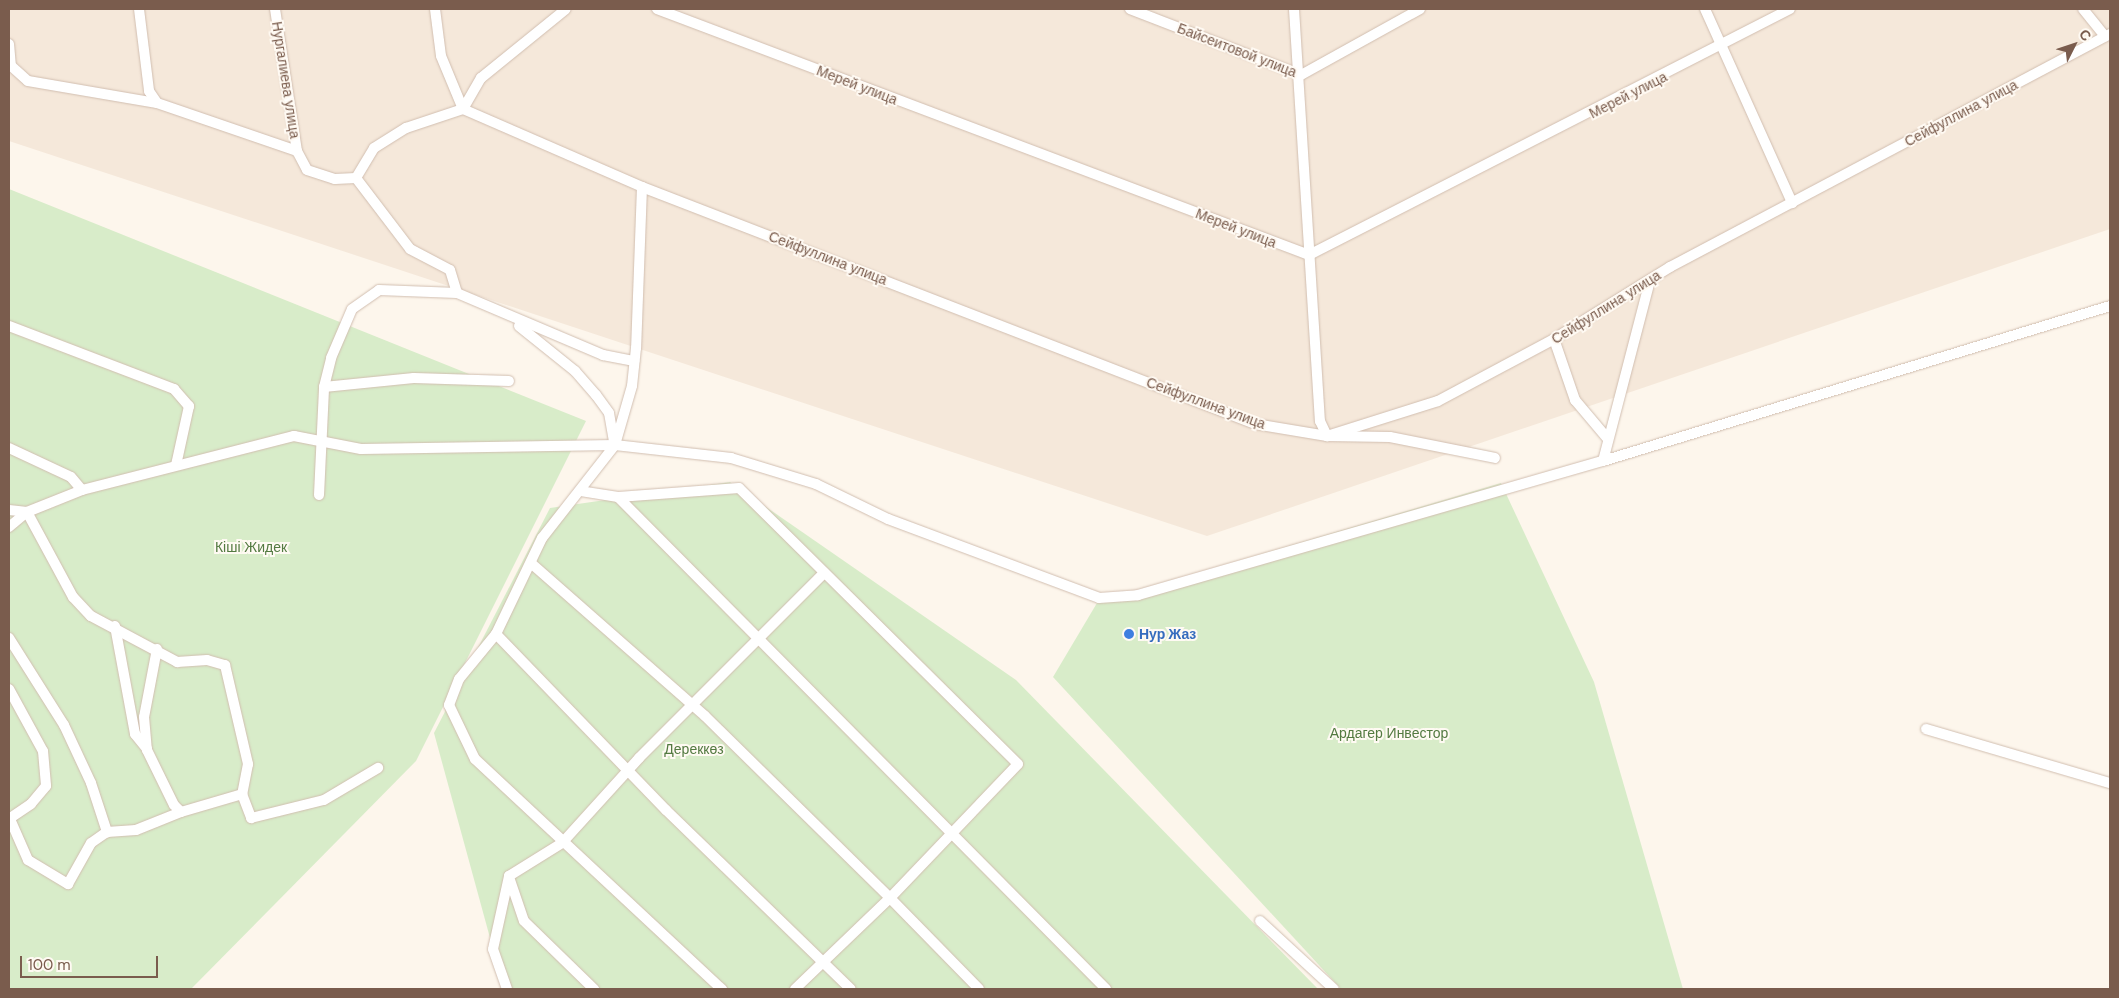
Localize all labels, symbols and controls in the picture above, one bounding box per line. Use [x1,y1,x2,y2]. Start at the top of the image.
street label: Байсеитовой улица [1175,19,1299,81]
street label: Нургалиева улица [268,20,304,140]
north arrow [2049,20,2099,70]
text: С [2075,25,2095,45]
street label: Мерей улица [814,62,900,108]
street label: Мерей улица [1586,68,1670,122]
street label: Сейфуллина улица [1902,76,2020,150]
street label: Мерей улица [1193,205,1279,251]
street label: Сейфуллина улица [766,228,890,288]
street label: Сейфуллина улица [1548,267,1664,347]
street label: Сейфуллина улица [1144,374,1268,432]
park label: Кіші Жидек [215,539,287,555]
place label: Нур Жаз [1139,626,1196,642]
marker: Нур Жаз [1123,628,1135,640]
park label: Ардагер Инвестор [1330,725,1448,741]
park label: Дереккөз [664,741,724,757]
scale bar [22,946,160,978]
text: 100 m [28,955,71,975]

